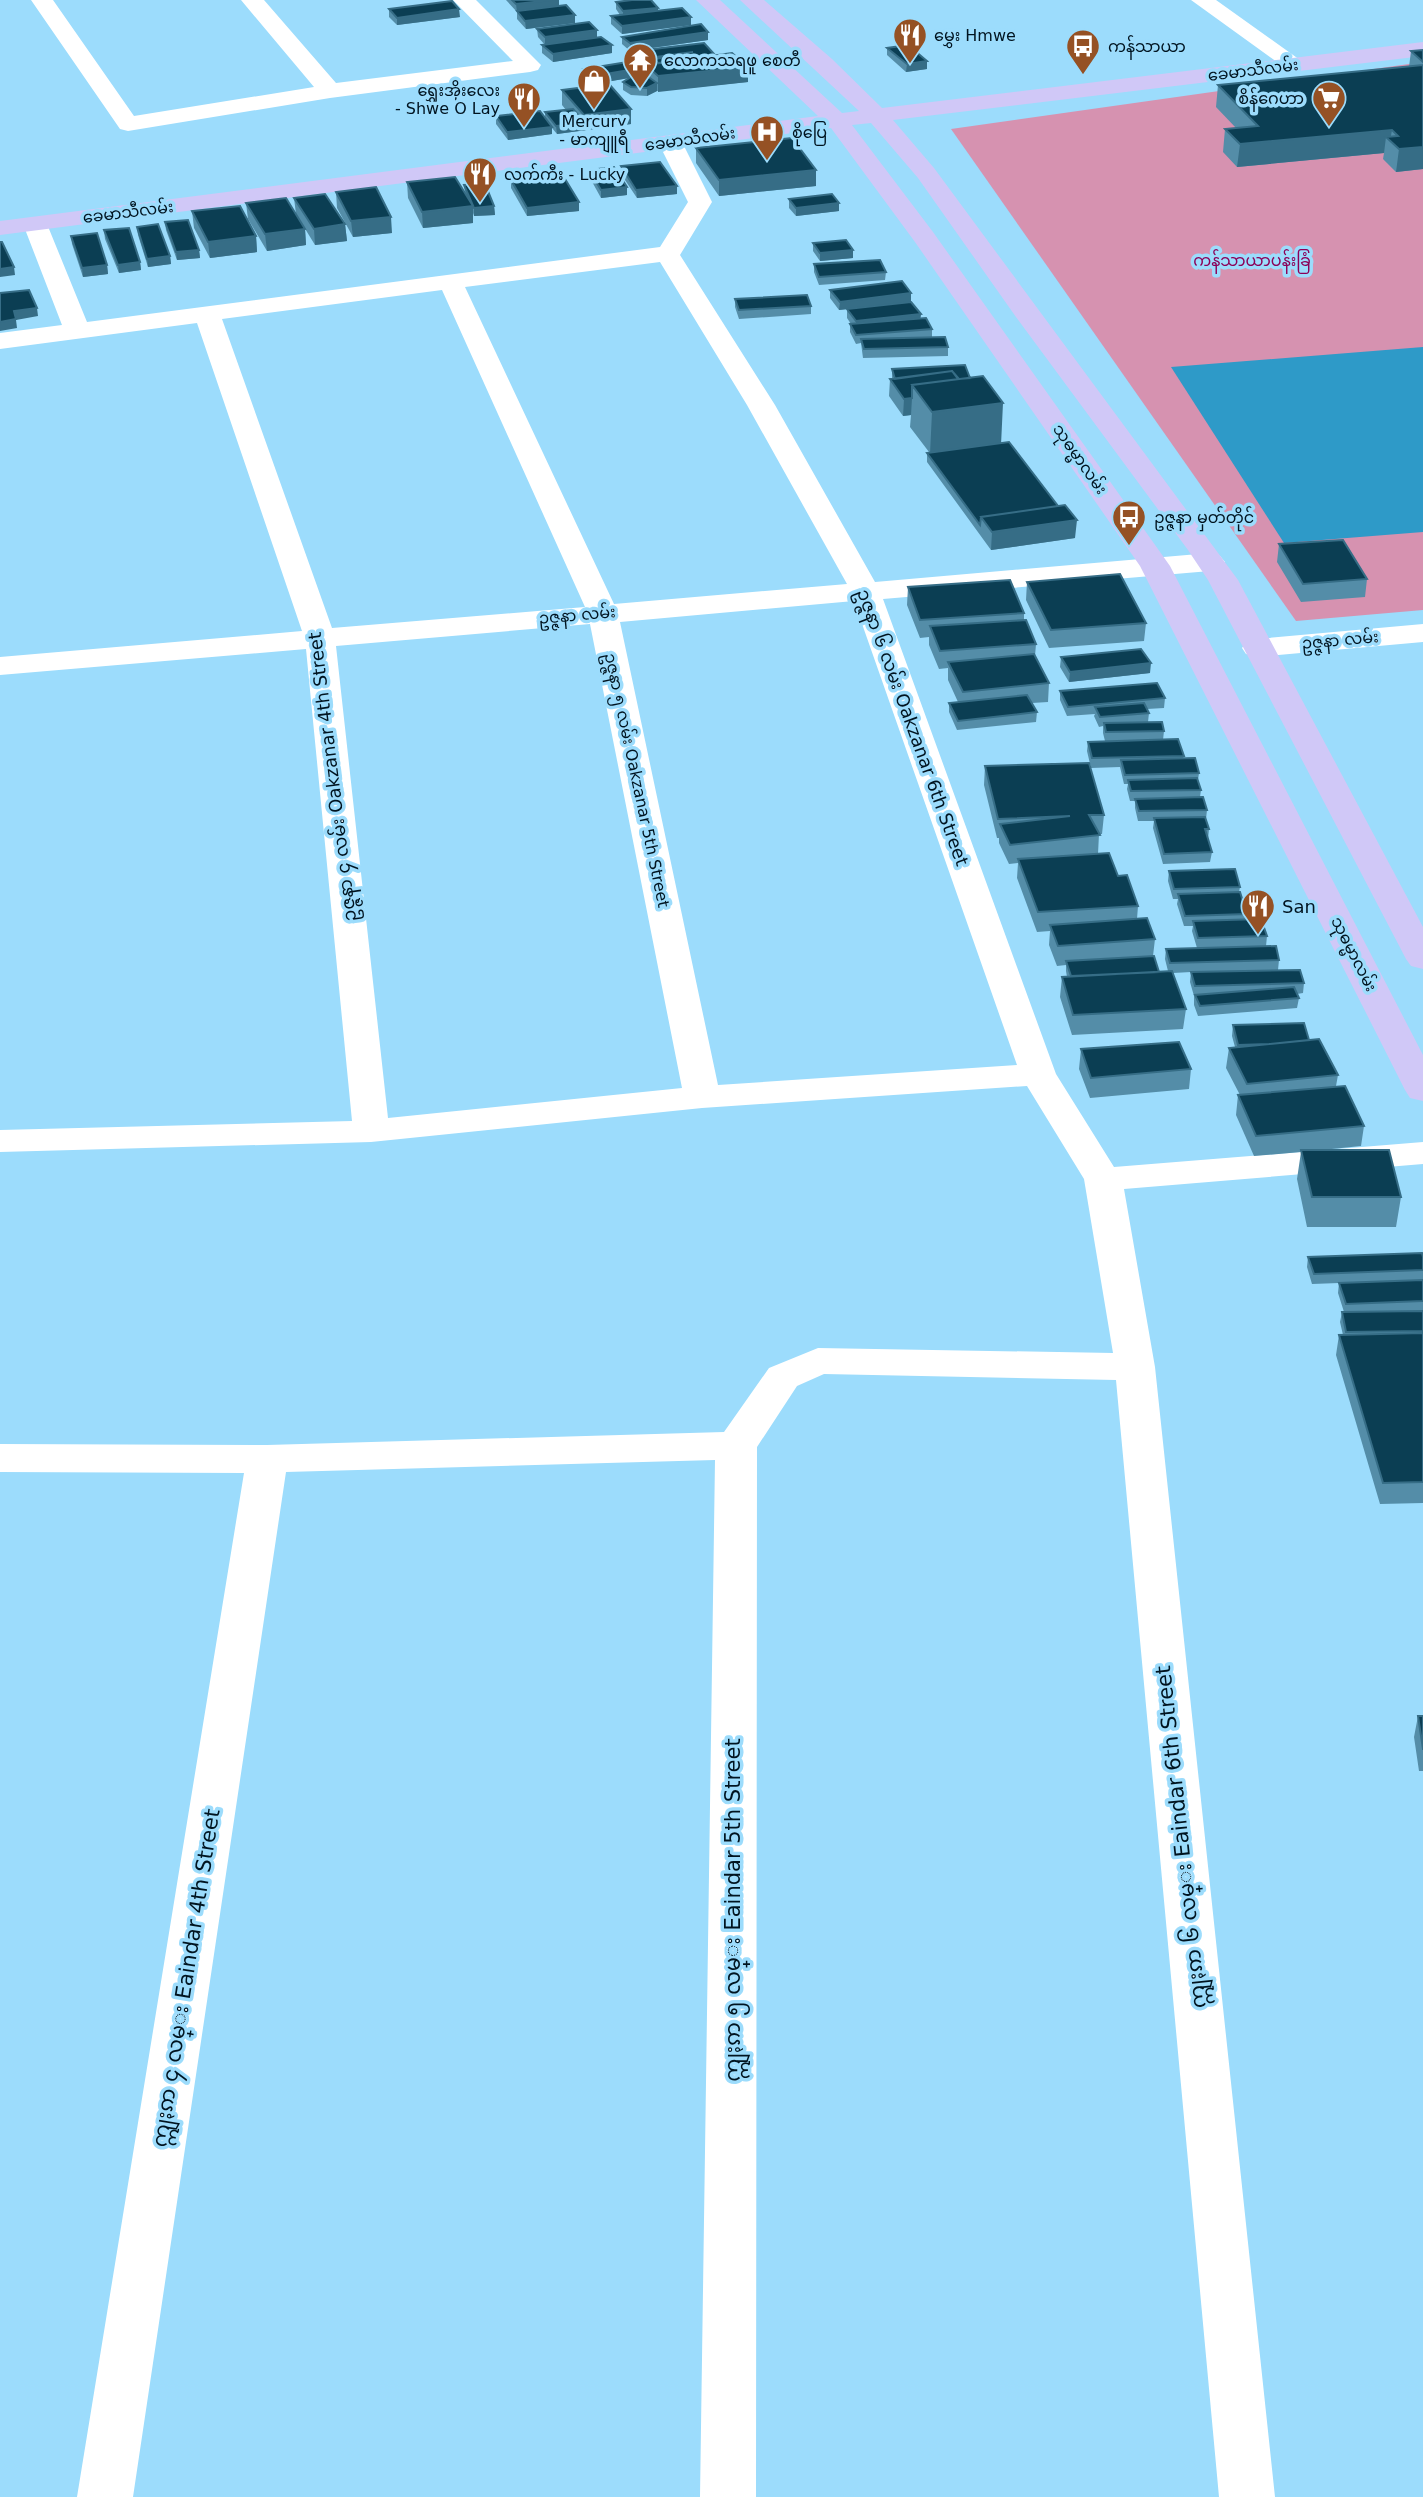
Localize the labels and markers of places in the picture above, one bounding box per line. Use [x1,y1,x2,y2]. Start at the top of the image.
restaurant icon: မွှေး Hmwe [891,16,929,65]
place label: မွှေး Hmwe [934,26,1016,49]
bus stop icon: ကန်သာယာ [1064,27,1102,76]
place label: ကန်သာယာ [1108,35,1186,60]
temple icon: လောကသရဖူ စေတီ [621,41,659,90]
place label: လောကသရဖူ စေတီ [664,50,801,75]
shop icon: Mercury - မာကျူရီ [575,62,613,111]
supermarket icon: စိန်ဂေဟာ [1310,79,1348,128]
place label: ရွှေးအိုးလေး - Shwe O Lay [395,80,500,118]
restaurant icon: ရွှေးအိုးလေး - Shwe O Lay [505,80,543,129]
place label: စိန်ဂေဟာ [1238,87,1304,112]
place label: Mercury - မာကျူရီ [559,112,630,153]
hospital icon: စိုပြေ [748,113,786,162]
place label: စိုပြေ [792,121,827,147]
restaurant icon: လက်ကီး - Lucky [461,155,499,204]
place label: လက်ကီး - Lucky [504,163,625,184]
bus stop icon: ဥဇ္ဇနာ မှတ်တိုင် [1110,498,1148,547]
place label: ဥဇ္ဇနာ မှတ်တိုင် [1154,506,1254,532]
restaurant icon: San [1239,887,1277,936]
place label: San [1282,896,1316,917]

